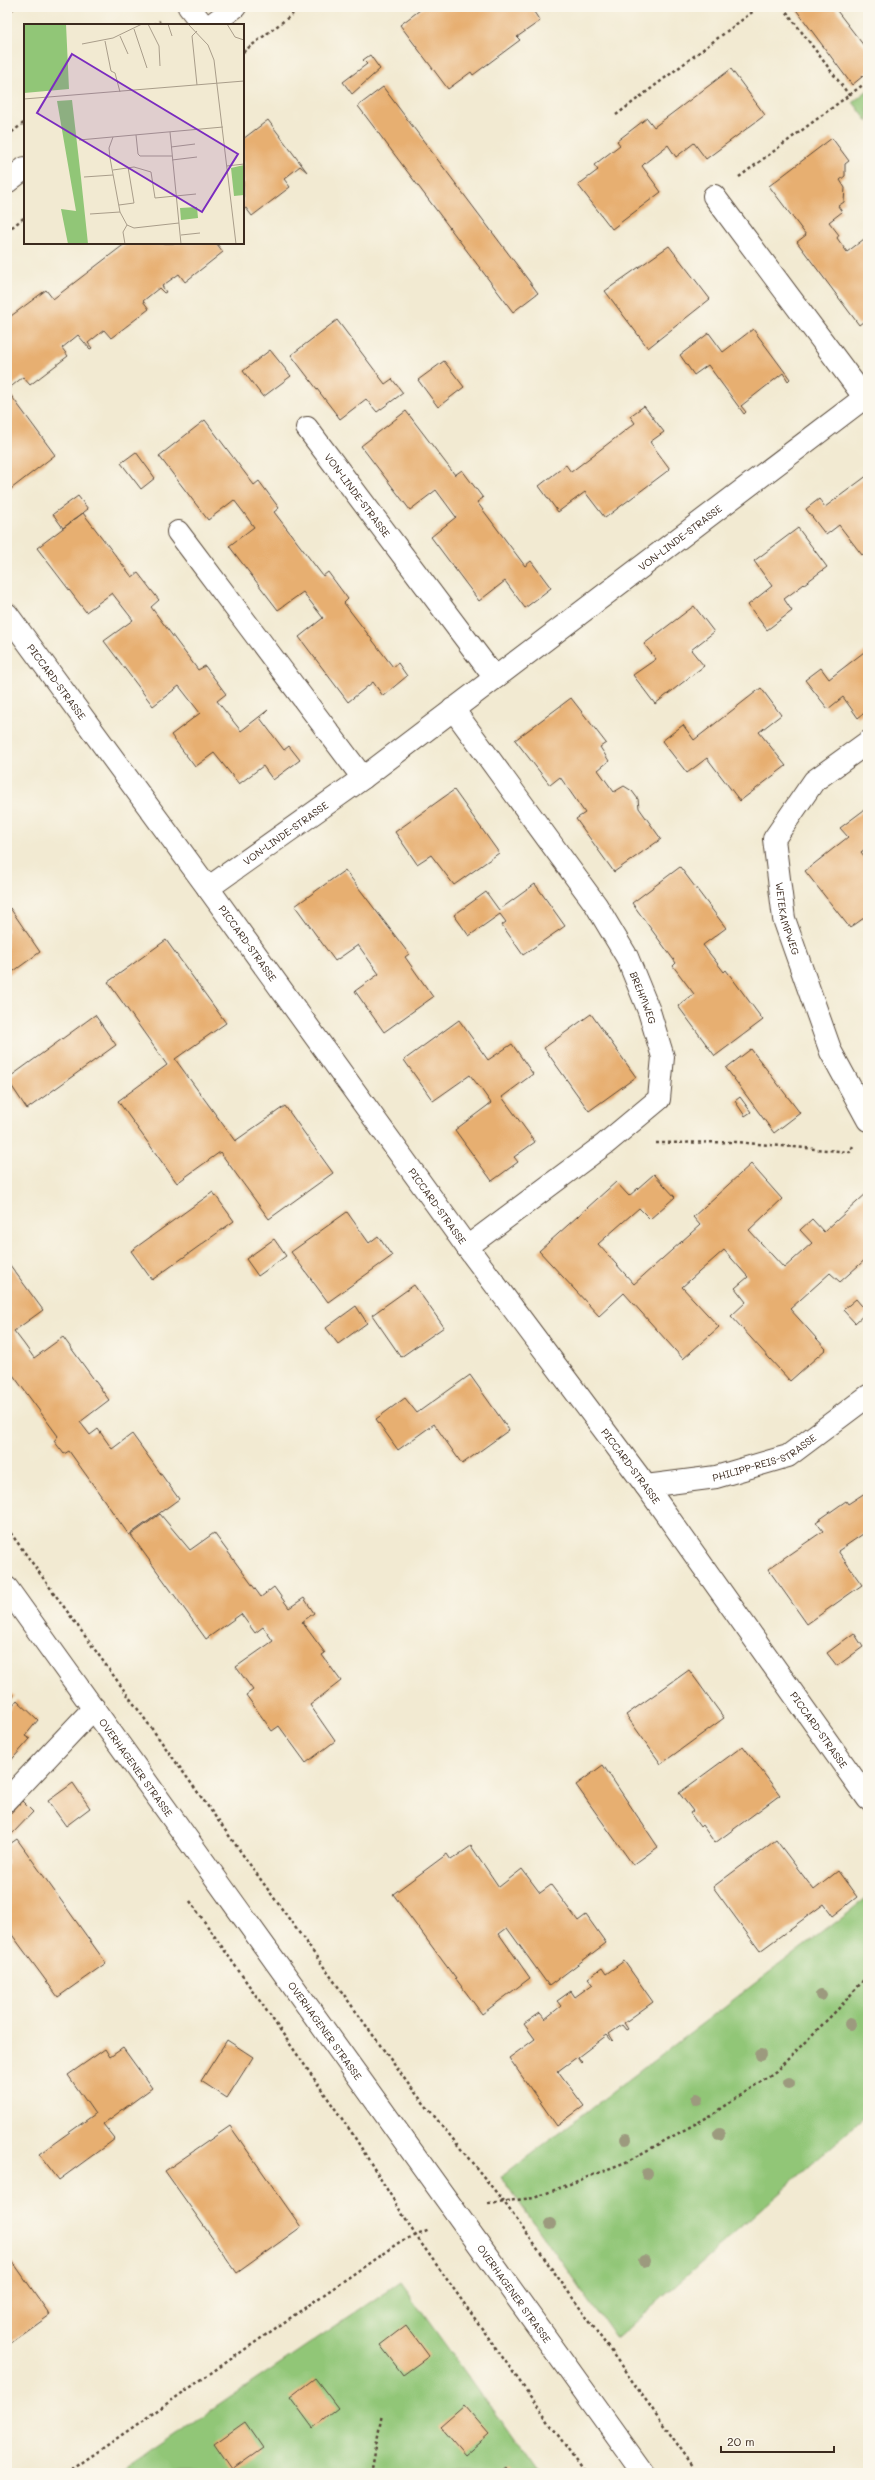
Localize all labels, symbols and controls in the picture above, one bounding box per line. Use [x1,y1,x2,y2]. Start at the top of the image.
inset map [24,24,244,244]
street label: VON-LINDE-STRASSE [321,450,394,540]
street label: VON-LINDE-STRASSE [635,501,725,574]
street label: PICCARD-STRASSE [24,641,89,723]
street label: VON-LINDE-STRASSE [240,798,331,868]
street label: WETEKAMPWEG [772,881,803,957]
street label: PICCARD-STRASSE [216,902,280,984]
street label: BREHMWEG [627,969,660,1026]
street label: PICCARD-STRASSE [405,1165,470,1247]
street label: PICCARD-STRASSE [598,1425,664,1507]
street label: PHILIPP-REIS-STRASSE [712,1430,819,1484]
street label: PICCARD-STRASSE [787,1689,851,1771]
street label: OVERHAGENER STRASSE [96,1715,176,1820]
street label: OVERHAGENER STRASSE [285,1979,365,2083]
street label: OVERHAGENER STRASSE [474,2242,554,2346]
scale bar [721,2428,834,2454]
text: 20 m [727,2433,755,2449]

